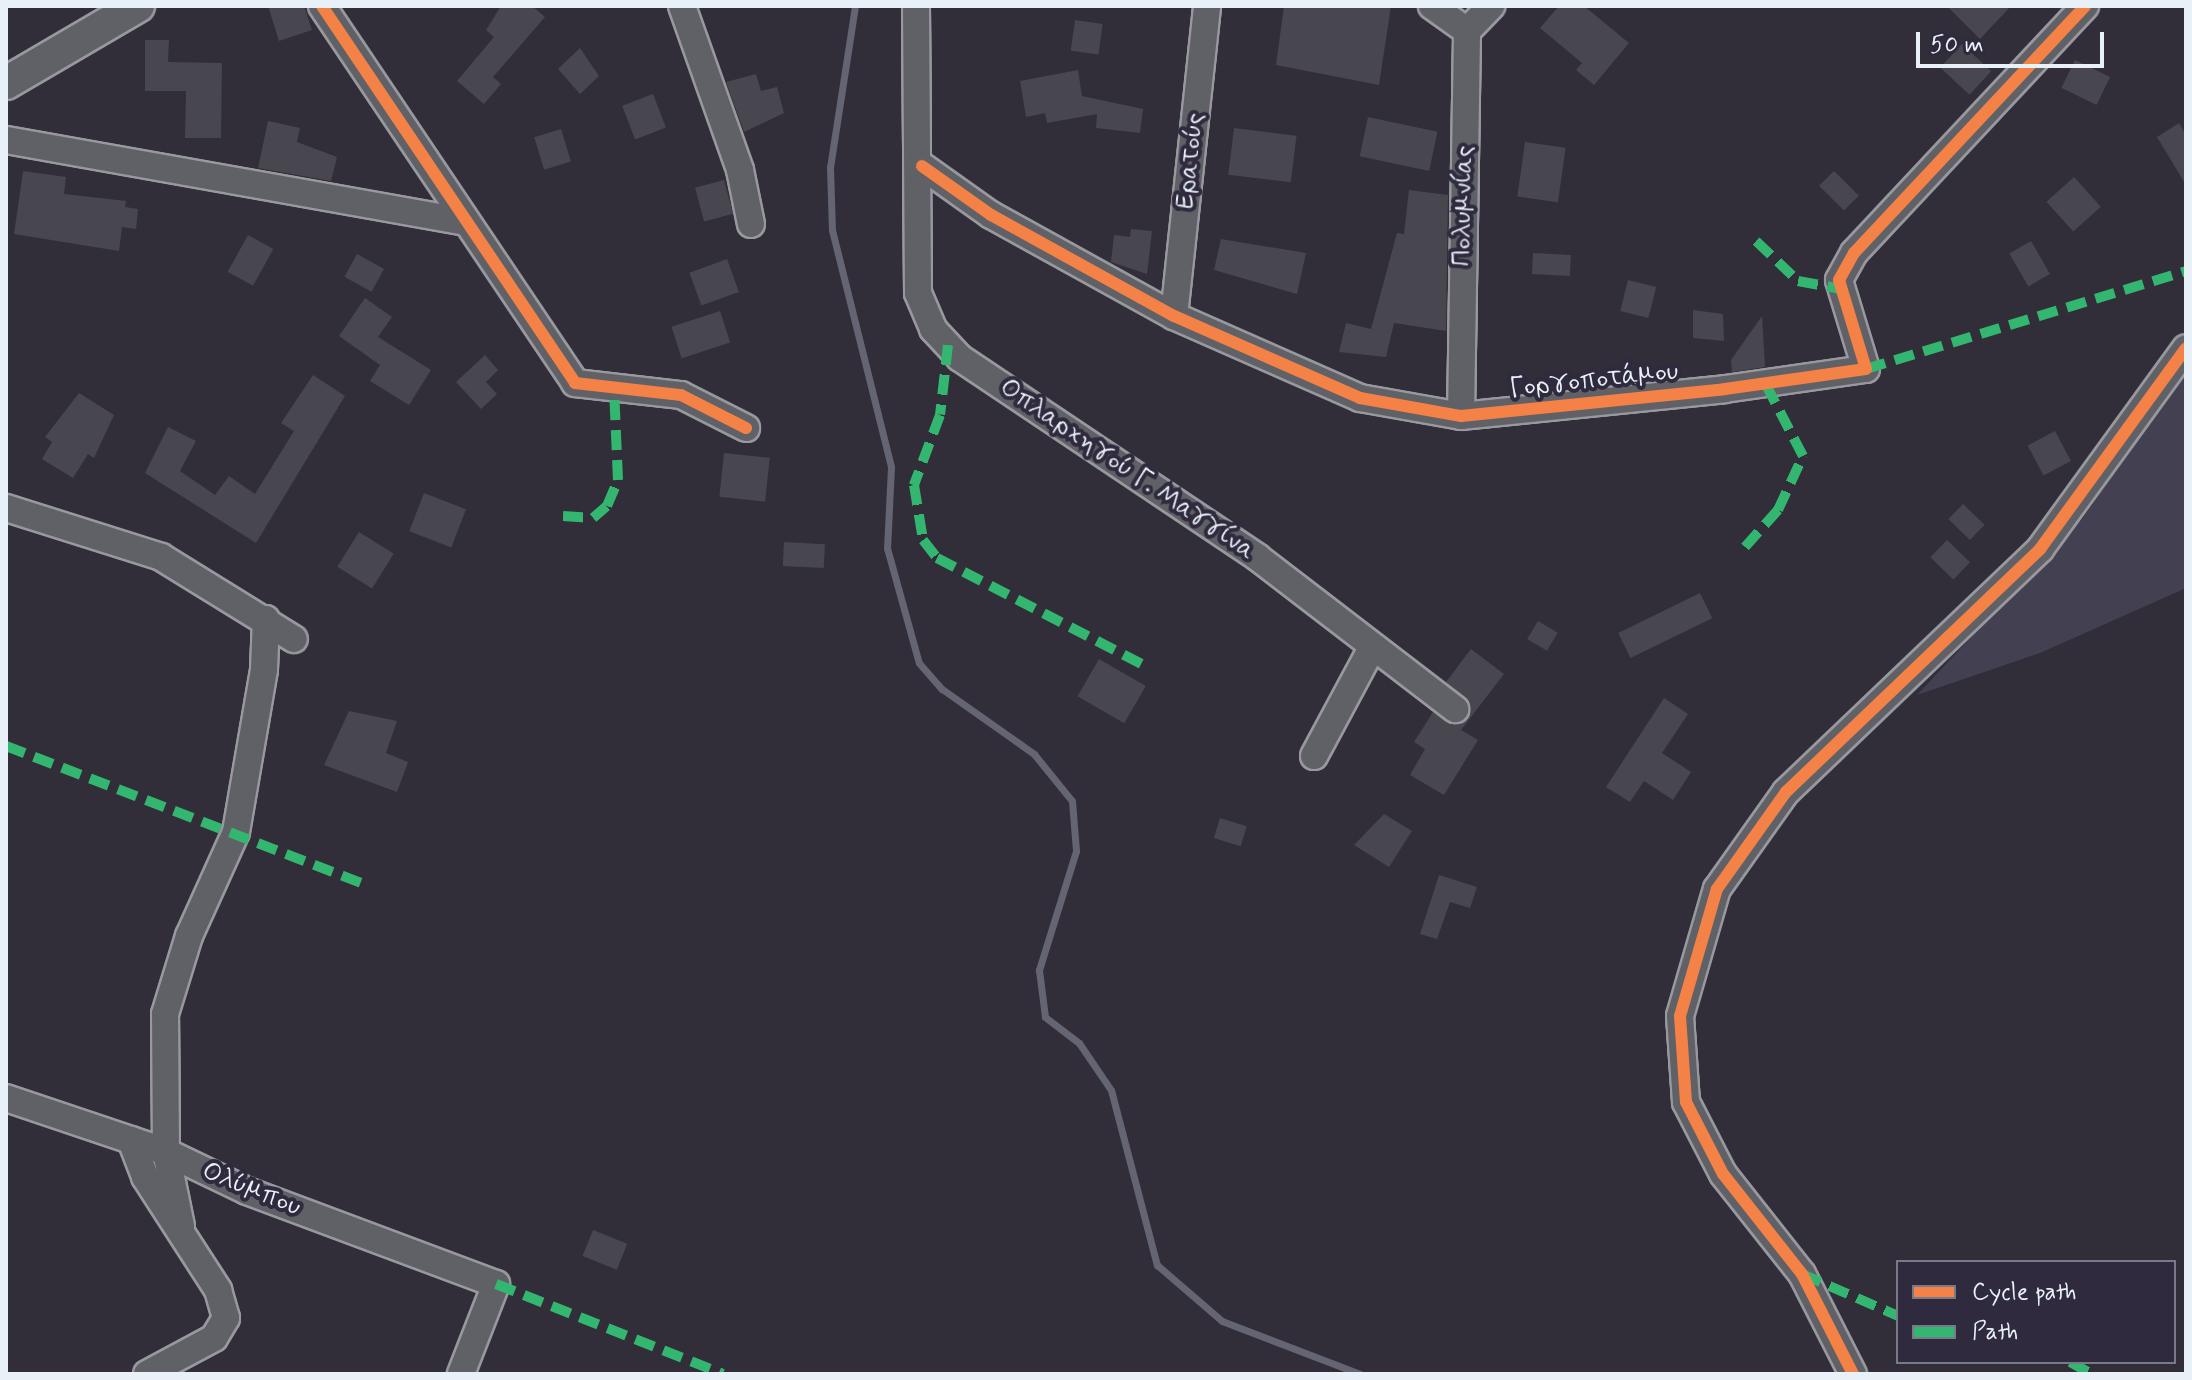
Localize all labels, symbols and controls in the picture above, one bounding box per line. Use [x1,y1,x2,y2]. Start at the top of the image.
scale bar [1920,16,2108,66]
text: 50 m [1930,30,1984,61]
street label: Ερατούς [1170,111,1212,211]
street label: Πολυμνίας [1447,145,1481,267]
street label: Γοργοποτάμου [1508,357,1680,405]
street label: Οπλαρχηγού Γ. Μαγγίνα [993,373,1261,567]
street label: Ολύμπου [197,1156,305,1224]
legend [1896,1260,2176,1364]
text: Cycle path [1972,1277,2077,1308]
text: Path [1972,1317,2018,1348]

